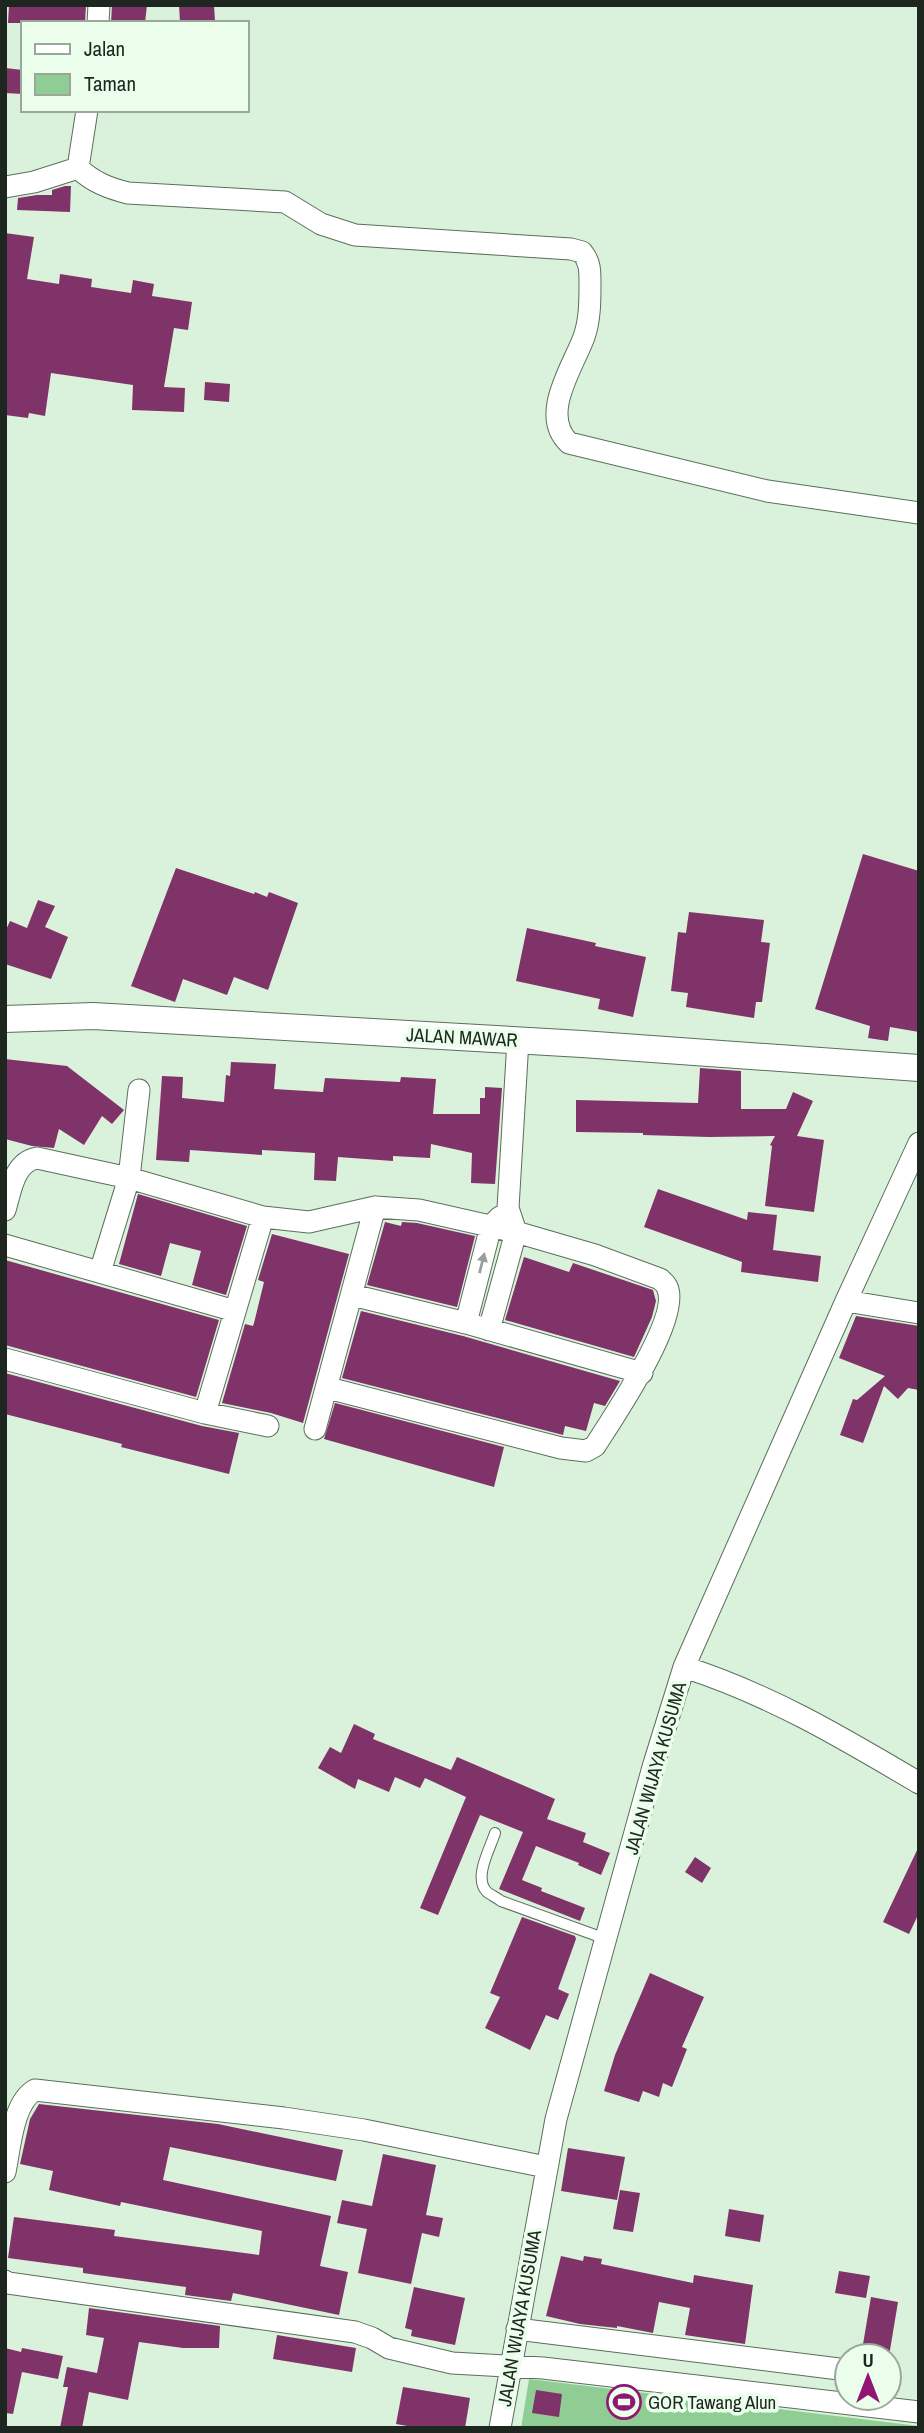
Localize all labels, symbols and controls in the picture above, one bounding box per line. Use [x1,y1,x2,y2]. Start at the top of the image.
legend [21,21,248,112]
text: Jalan [84,34,125,63]
text: Taman [84,69,136,98]
street label: JALAN MAWAR [406,1021,518,1053]
one-way arrow [477,1252,488,1274]
street label: JALAN WIJAYA KUSUMA [618,1678,692,1857]
street label: JALAN WIJAYA KUSUMA [491,2227,547,2408]
north arrow [833,2342,903,2412]
text: U [862,2347,874,2373]
sports icon: GOR Tawang Alun [605,2383,643,2421]
place label: GOR Tawang Alun [648,2389,776,2415]

